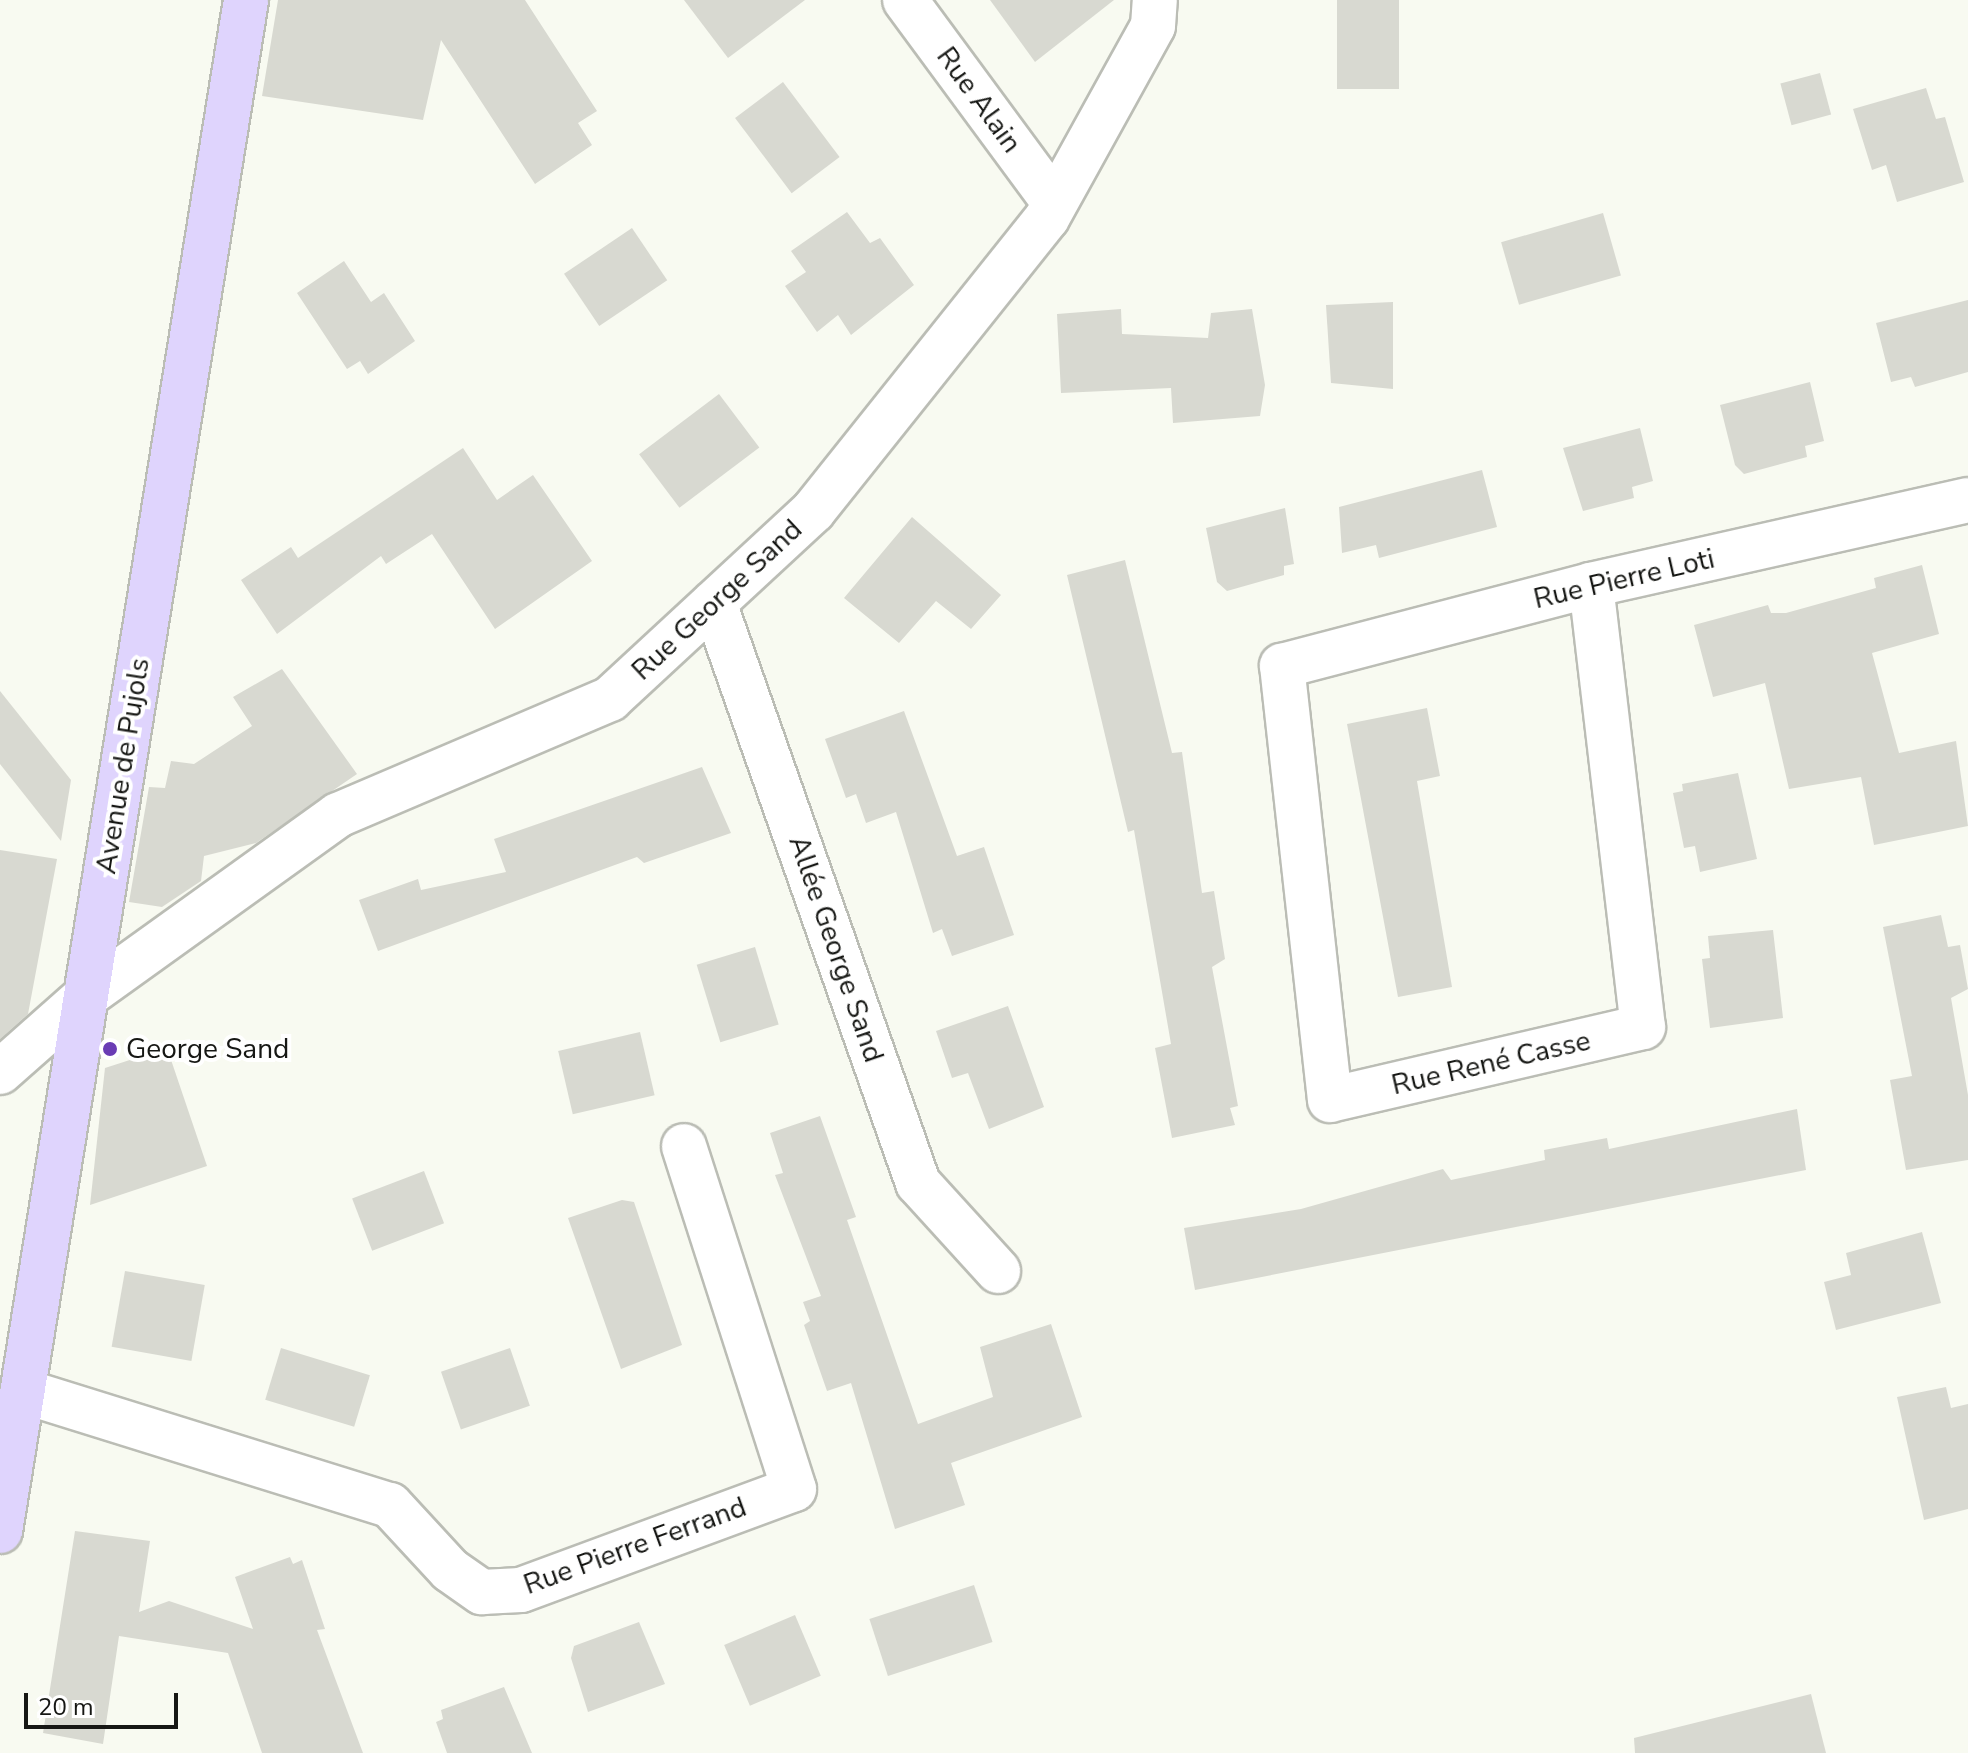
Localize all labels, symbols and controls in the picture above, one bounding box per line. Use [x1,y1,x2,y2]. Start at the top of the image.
street label: Rue Alain [929,41,1029,159]
street label: Rue George Sand [625,513,809,687]
street label: Rue Pierre Loti [1530,542,1718,616]
street label: Avenue de Pujols [89,656,157,876]
street label: Allée George Sand [781,831,891,1067]
street label: Rue René Casse [1388,1024,1594,1102]
place label: George Sand [126,1032,289,1066]
marker: George Sand [101,1040,119,1058]
street label: Rue Pierre Ferrand [519,1490,751,1602]
scale bar [28,1677,182,1727]
text: 20 m [38,1691,94,1723]

